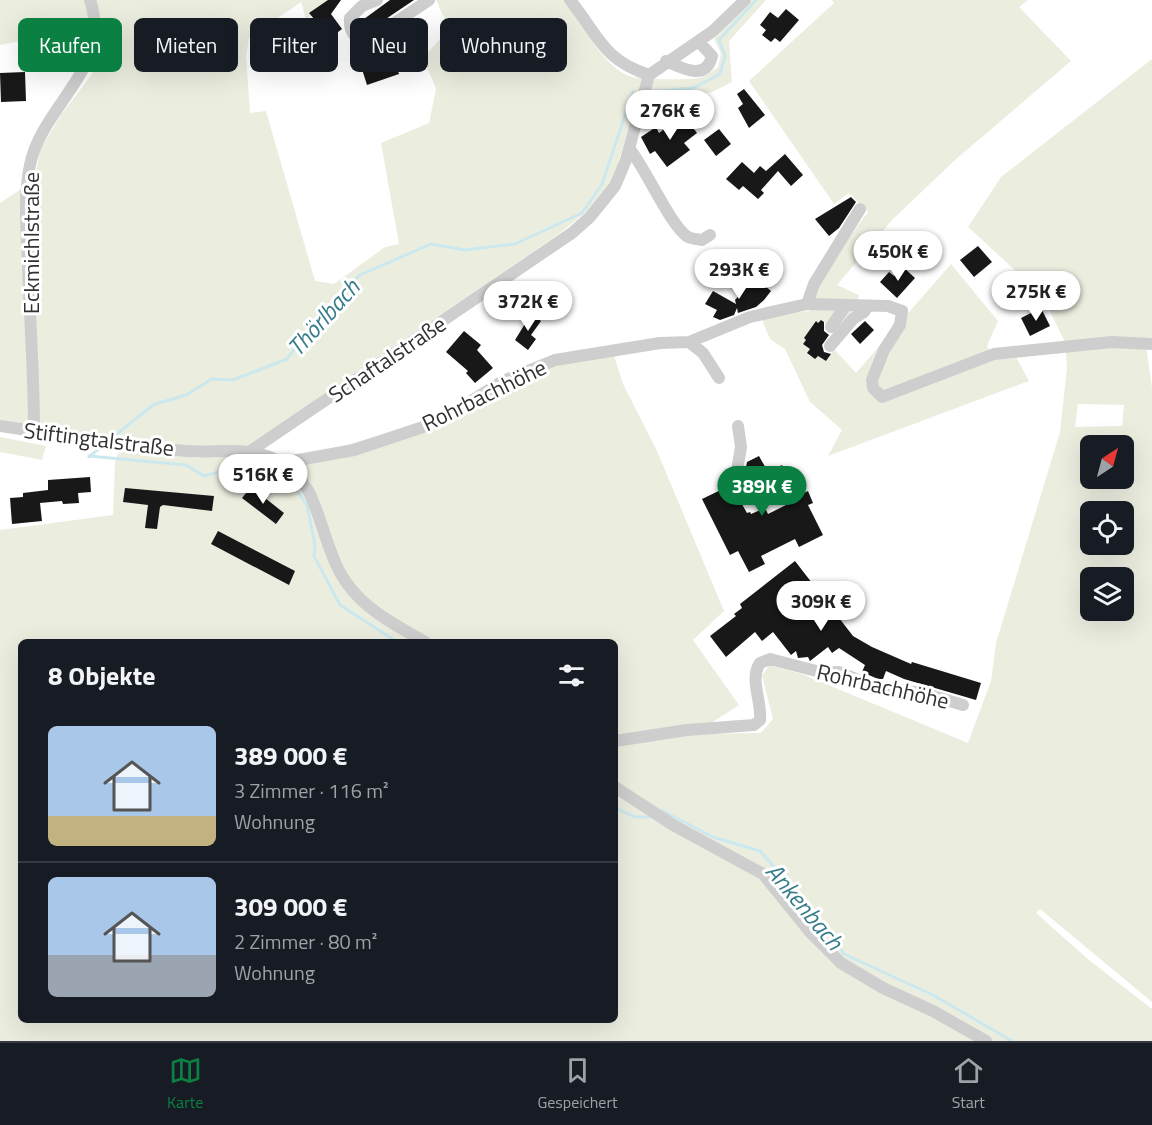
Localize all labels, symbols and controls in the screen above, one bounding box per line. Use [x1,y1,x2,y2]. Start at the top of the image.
chip: Kaufen [18,18,122,72]
chip: Mieten [134,18,238,72]
chip: Filter [250,18,338,72]
chip: Neu [350,18,428,72]
chip: Wohnung [440,18,567,72]
pin: 276K € [621,90,719,141]
text: 276K € [639,94,701,125]
street label: Eckmichlstraße [14,172,48,314]
pin: 450K € [849,231,947,282]
text: 450K € [867,235,929,266]
pin: 293K € [690,249,788,300]
text: 293K € [708,253,770,284]
water label: Thörlbach [278,269,368,364]
pin: 275K € [987,271,1085,322]
text: 275K € [1005,275,1067,306]
pin: 372K € [479,281,577,332]
text: 372K € [497,285,559,316]
street label: Schaftalstraße [321,307,453,411]
street label: Rohrbachhöhe [416,350,552,440]
street label: Stiftingtalstraße [22,413,176,465]
north arrow [1080,435,1134,489]
map controls [1080,435,1134,621]
pin: 516K € [214,454,312,505]
text: 516K € [232,458,294,489]
pin: 389K € [713,466,811,517]
text: 389K € [731,470,793,501]
button: locate [1080,501,1134,555]
button: layers [1080,567,1134,621]
pin: 309K € [772,581,870,632]
text: 309K € [790,585,852,616]
street label: Rohrbachhöhe [814,654,952,718]
text: 8 Objekte [48,656,155,695]
icon: filters [555,659,588,692]
text: 389 000 € [234,736,347,775]
icon: home [96,750,168,822]
text: 3 Zimmer · 116 m² [234,775,389,806]
text: Wohnung [234,806,315,837]
water label: Ankenbach [758,854,853,958]
text: 309 000 € [234,887,347,926]
icon: home [96,901,168,973]
text: 2 Zimmer · 80 m² [234,926,377,957]
text: Wohnung [234,957,315,988]
tab: Karte [167,1054,203,1114]
tab: Gespeichert [537,1054,618,1114]
tab: Start [952,1054,985,1114]

